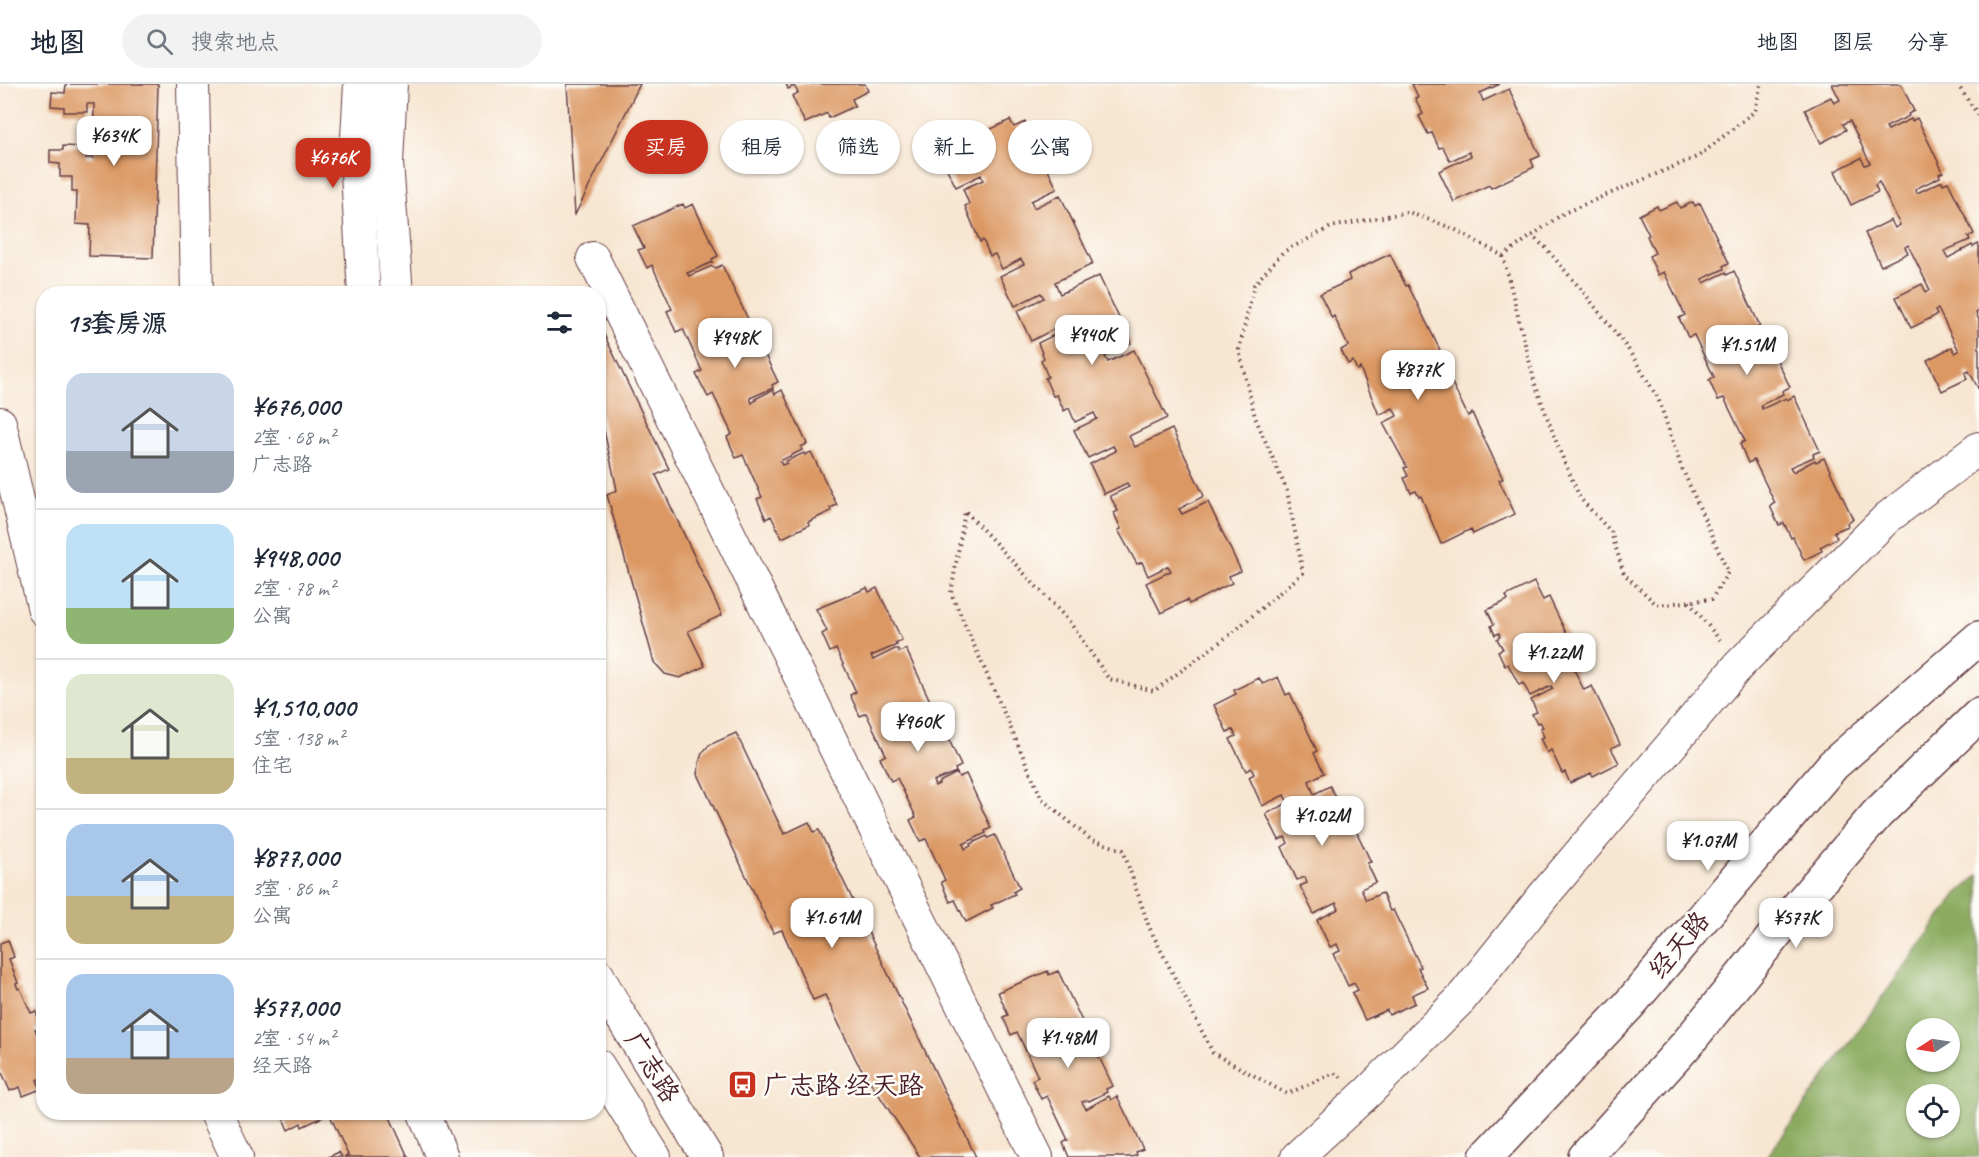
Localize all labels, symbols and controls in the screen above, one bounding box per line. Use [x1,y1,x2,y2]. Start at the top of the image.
search box [122,14,542,68]
text: 地图 [30,25,86,60]
icon: search [143,25,176,58]
text: 搜索地点 [191,28,279,56]
text: 地图 [1757,29,1799,55]
text: 图层 [1832,29,1874,55]
text: 分享 [1907,29,1949,55]
pin: ¥634K [72,116,156,167]
chip: 买房 [624,120,708,174]
chip: 租房 [720,120,804,174]
chip: 筛选 [816,120,900,174]
chip: 新上 [912,120,996,174]
chip: 公寓 [1008,120,1092,174]
text: ¥634K [91,123,137,148]
pin: ¥676K [291,138,375,189]
text: ¥676K [310,145,356,170]
icon: filters [543,306,576,339]
text: 13套房源 [66,307,167,340]
pin: ¥940K [1050,315,1134,366]
pin: ¥948K [693,318,777,369]
text: ¥940K [1069,322,1115,347]
text: ¥948K [712,325,758,350]
pin: ¥1.51M [1698,325,1796,376]
text: ¥1.51M [1720,332,1774,357]
pin: ¥877K [1376,350,1460,401]
text: ¥877K [1395,357,1441,382]
text: ¥676,000 [252,390,340,423]
icon: home [114,397,186,469]
text: 2室 · 68 m² [252,425,335,450]
text: 广志路 [252,452,312,477]
text: ¥948,000 [252,541,339,574]
icon: home [114,548,186,620]
text: 2室 · 78 m² [252,576,335,601]
text: 公寓 [252,603,292,628]
pin: ¥1.22M [1505,633,1603,684]
text: ¥1.22M [1527,640,1581,665]
text: ¥1,510,000 [252,691,355,724]
icon: home [114,698,186,770]
pin: ¥960K [876,702,960,753]
text: ¥960K [895,709,941,734]
text: 5室 · 138 m² [252,726,344,751]
text: 住宅 [252,753,292,778]
pin: ¥1.02M [1273,796,1371,847]
text: ¥1.02M [1295,803,1349,828]
pin: ¥1.07M [1659,821,1757,872]
text: ¥1.07M [1681,828,1735,853]
text: ¥877,000 [252,841,339,874]
icon: home [114,848,186,920]
text: 3室 · 86 m² [252,876,335,901]
pin: ¥1.61M [783,898,881,949]
pin: ¥577K [1754,898,1838,949]
text: 公寓 [252,903,292,928]
text: ¥1.61M [805,905,859,930]
street label: 经天路 [1641,905,1717,985]
text: ¥577K [1773,905,1819,930]
text: ¥577,000 [252,991,338,1024]
icon: home [114,998,186,1070]
pin: ¥1.48M [1019,1018,1117,1069]
north arrow [1906,1018,1960,1072]
map controls [1906,1018,1960,1138]
street label: 广志路 [617,1025,687,1109]
text: ¥1.48M [1041,1025,1095,1050]
text: 2室 · 54 m² [252,1026,335,1051]
text: 经天路 [252,1053,312,1078]
bus stop icon: 广志路·经天路 [726,1069,758,1101]
place label: 广志路·经天路 [763,1069,924,1102]
button: locate [1906,1084,1960,1138]

